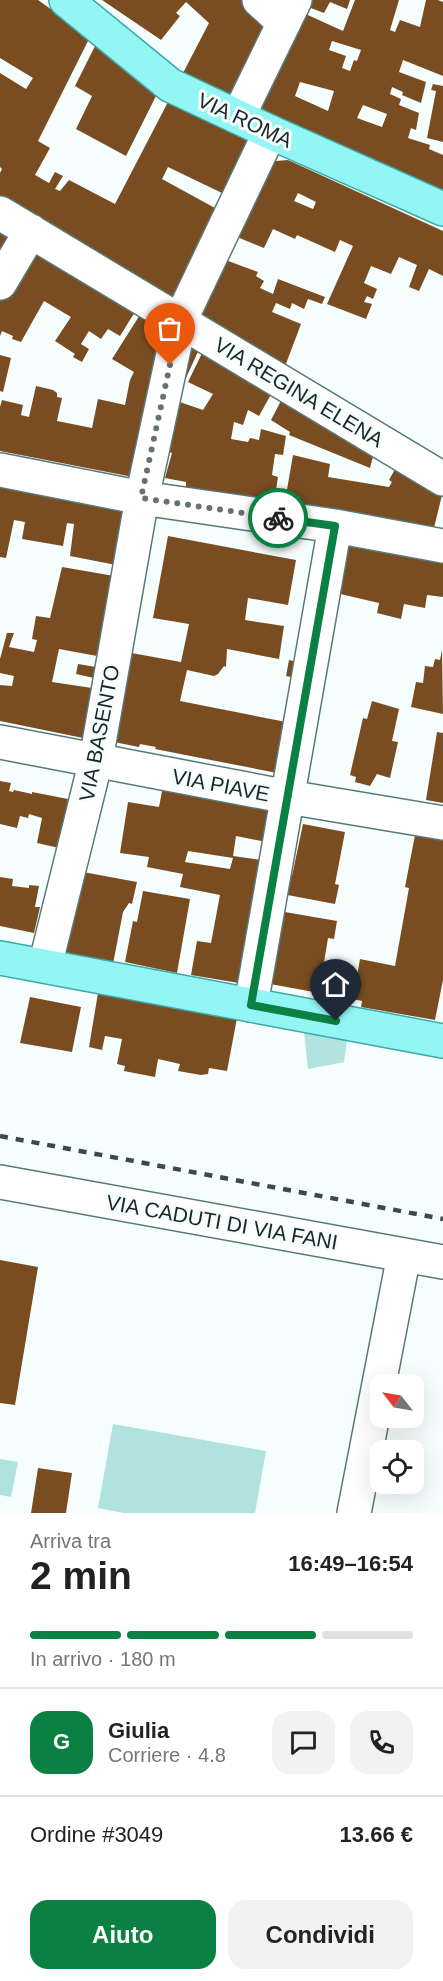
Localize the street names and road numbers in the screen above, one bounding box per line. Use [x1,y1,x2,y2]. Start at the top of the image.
street label: VIA ROMA [194,88,296,152]
street label: VIA REGINA ELENA [211,333,387,451]
street label: VIA BASENTO [74,663,124,803]
street label: VIA PIAVE [170,764,272,806]
street label: VIA CADUTI DI VIA FANI [105,1190,339,1254]

